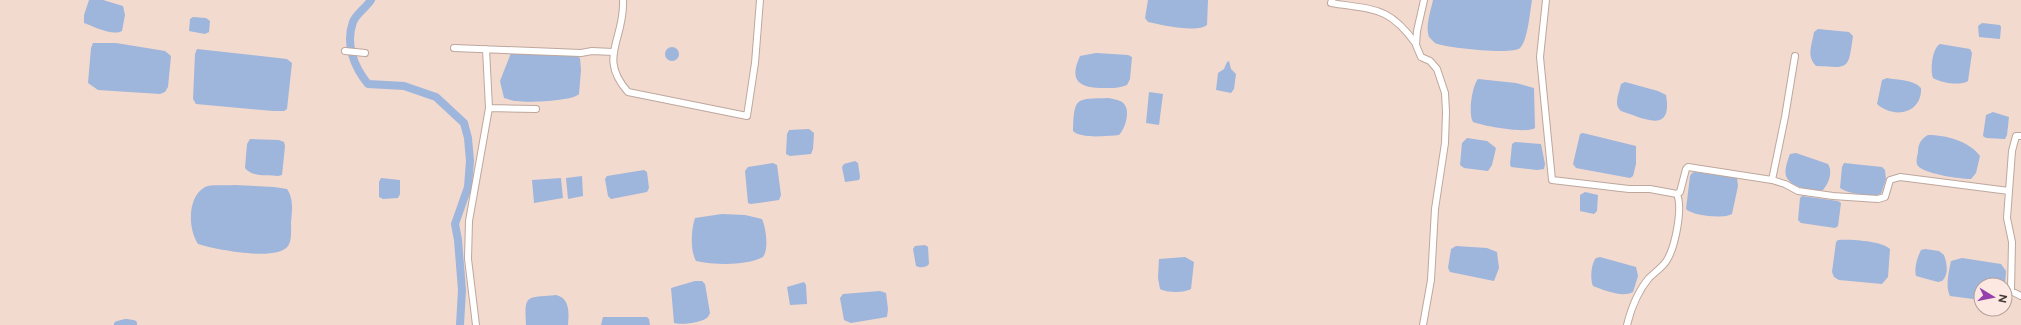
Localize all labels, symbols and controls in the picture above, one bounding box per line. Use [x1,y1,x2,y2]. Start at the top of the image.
north arrow [1973,277,2013,317]
text: N [1995,293,2009,304]

